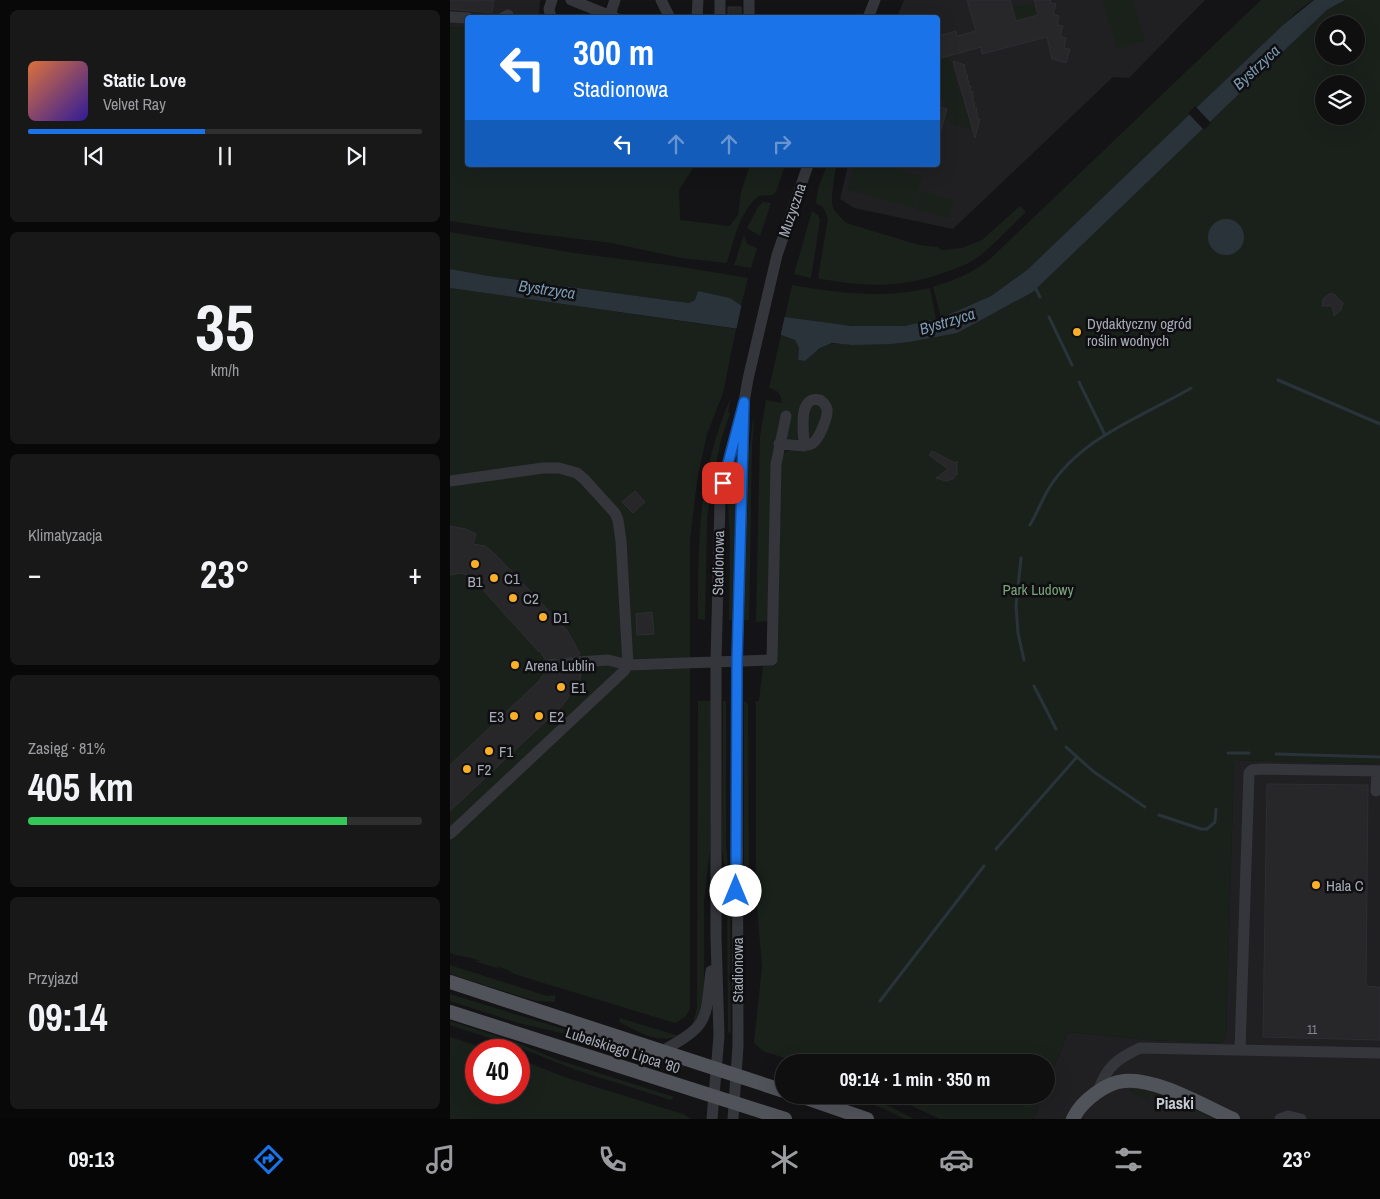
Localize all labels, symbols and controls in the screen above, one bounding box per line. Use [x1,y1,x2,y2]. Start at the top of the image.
map controls [1315,15,1365,125]
button: search [1315,15,1365,65]
text: 300 m [573,29,654,76]
icon: left [490,35,555,100]
water label: Bystrzyca [1228,40,1284,94]
text: Static Love [103,67,186,93]
text: Stadionowa [573,74,668,104]
button: layers [1315,75,1365,125]
text: Velvet Ray [103,93,166,115]
icon: left [609,130,637,158]
icon: ahead [662,130,690,158]
icon: ahead [715,130,743,158]
icon: right [768,130,796,158]
icon: previous [80,142,108,170]
icon: pause [211,142,239,170]
icon: next [342,142,370,170]
street label: Muzyczna [773,180,811,240]
water label: Bystrzyca [517,274,577,304]
text: 35 [195,283,255,370]
water label: Bystrzyca [917,302,977,340]
place label: Dydaktyczny ogród roślin wodnych [1087,313,1192,351]
marker: Dydaktyczny ogród roślin wodnych [1071,326,1083,338]
text: km/h [211,359,239,381]
pin [702,462,744,504]
icon: arrive [709,469,737,497]
text: Klimatyzacja [28,524,102,546]
street label: Stadionowa [707,530,729,596]
text: 23° [200,549,250,600]
text: − [28,555,41,593]
text: + [409,555,422,593]
marker: B1 [469,558,481,570]
place label: C1 [504,568,520,589]
place label: B1 [467,571,483,592]
marker: C1 [488,572,500,584]
park label: Park Ludowy [1002,579,1074,600]
place label: C2 [523,588,539,609]
marker: C2 [507,592,519,604]
place label: D1 [553,607,569,628]
marker: D1 [537,611,549,623]
place label: Arena Lublin [524,655,595,676]
marker: Arena Lublin [509,659,521,671]
place label: E1 [571,677,586,698]
marker: E1 [555,681,567,693]
place label: E3 [489,706,504,727]
place label: E2 [549,706,564,727]
marker: E3 [508,710,520,722]
marker: E2 [533,710,545,722]
text: Zasięg · 81% [28,737,105,759]
place label: F1 [499,741,514,762]
marker: F1 [483,745,495,757]
place label: F2 [477,759,492,780]
text: 405 km [28,762,134,813]
marker: F2 [461,763,473,775]
position arrow [709,864,761,916]
place label: Hala C [1326,875,1364,896]
marker: Hala C [1310,879,1322,891]
street label: Stadionowa [727,937,748,1002]
text: Przyjazd [28,967,78,989]
text: 09:14 [28,992,108,1043]
street label: Lubelskiego Lipca '80 [563,1022,683,1078]
house number: 11 [1307,1022,1318,1038]
speed limit sign: 40 [465,1039,530,1104]
text: 09:14 · 1 min · 350 m [840,1066,990,1092]
district label: Piaski [1156,1092,1194,1114]
icon: directions [251,1142,286,1177]
icon: music [423,1142,458,1177]
icon: phone [595,1142,630,1177]
icon: climate [767,1142,802,1177]
icon: car [939,1142,974,1177]
icon: filters [1111,1142,1146,1177]
text: 09:13 [68,1144,115,1174]
text: 23° [1283,1144,1311,1174]

